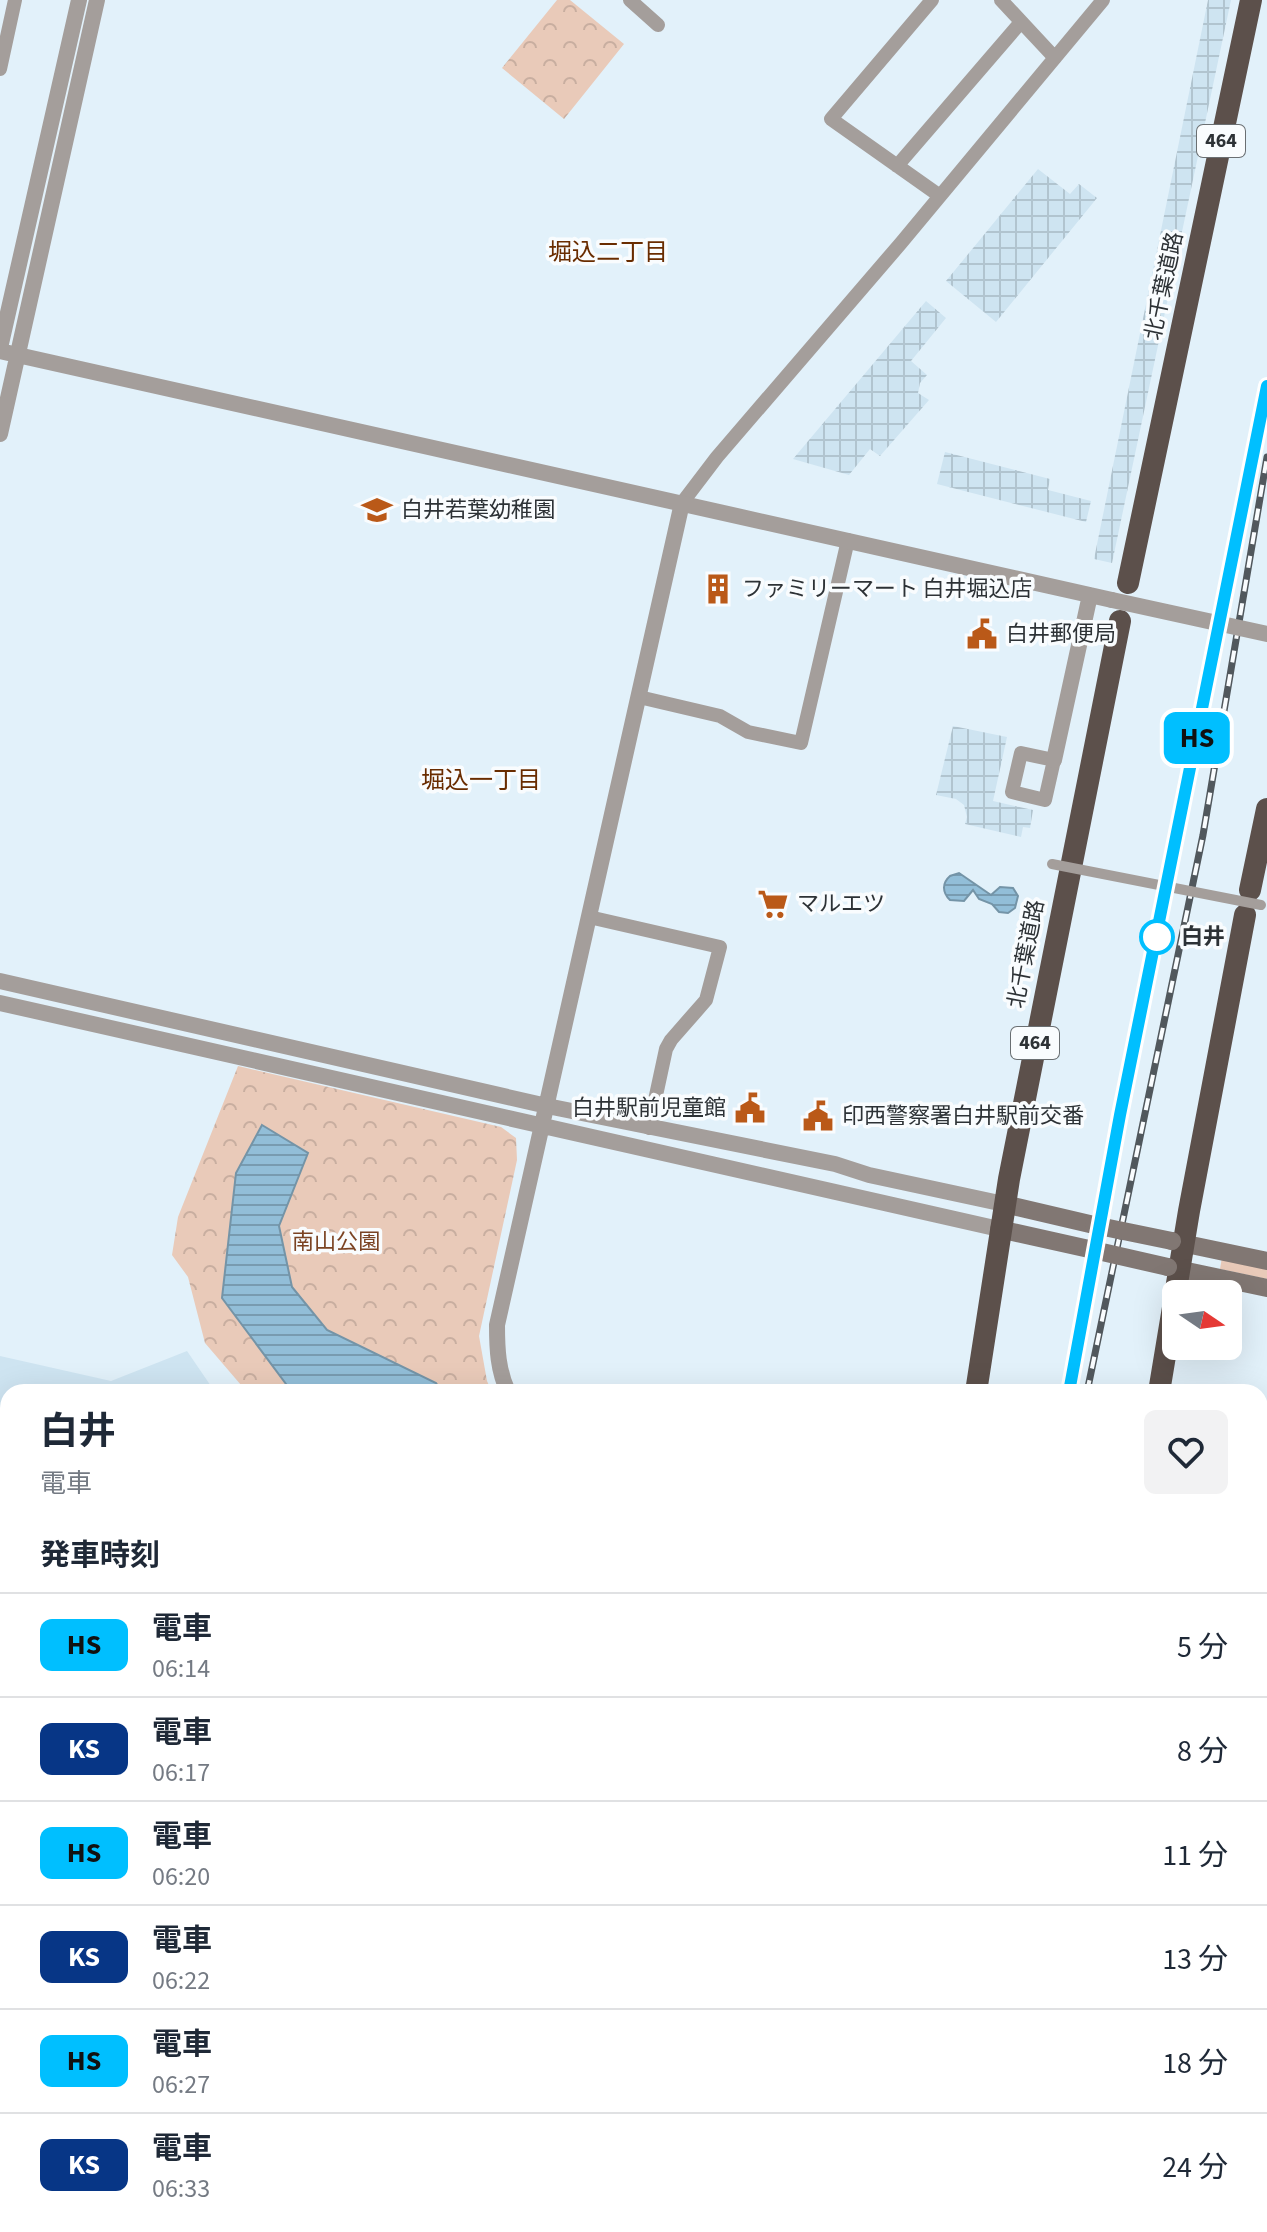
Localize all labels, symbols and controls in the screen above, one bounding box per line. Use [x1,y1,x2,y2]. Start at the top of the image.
road number: 464 [1197,125,1245,157]
street label: 北千葉道路 [1137,229,1191,343]
district label: 堀込二丁目 [548,235,668,270]
school or university icon: 白井若葉幼稚園 [360,493,394,527]
place label: 白井若葉幼稚園 [401,494,555,526]
building icon: ファミリーマート 白井堀込店 [701,572,735,606]
place label: ファミリーマート 白井堀込店 [742,573,1032,605]
public building icon: 白井郵便局 [965,617,999,651]
place label: 白井郵便局 [1006,618,1116,650]
line badge: HS [1161,712,1233,764]
text: HS [1180,718,1214,758]
district label: 堀込一丁目 [421,763,541,798]
supermarket icon: マルエツ [756,887,790,921]
place label: マルエツ [797,888,885,920]
street label: 北千葉道路 [1000,897,1052,1011]
marker: 白井 [1140,920,1174,954]
place label: 白井 [1181,921,1225,953]
road number: 464 [1011,1027,1059,1059]
public building icon: 白井駅前児童館 [733,1091,767,1125]
place label: 白井駅前児童館 [572,1092,726,1124]
public building icon: 印西警察署白井駅前交番 [801,1099,835,1133]
place label: 印西警察署白井駅前交番 [842,1100,1084,1132]
park label: 南山公園 [292,1226,380,1258]
north arrow [1162,1280,1242,1360]
map controls [1162,1280,1242,1360]
text: 白井 [40,1405,116,1459]
button: heart [1144,1410,1228,1494]
text: 電車 [40,1465,92,1502]
text: 発車時刻 [40,1534,160,1577]
text: 電車 [152,1607,212,1650]
text: HS [67,1625,101,1665]
text: 5 分 [1177,1626,1228,1669]
text: 06:14 [152,1650,210,1687]
text: 電車 [152,1711,212,1754]
text: KS [68,1729,100,1769]
text: 8 分 [1177,1730,1228,1773]
text: 06:17 [152,1754,210,1791]
text: 電車 [152,1815,212,1858]
text: HS [67,1833,101,1873]
text: 11 分 [1162,1834,1228,1877]
text: 06:20 [152,1858,210,1895]
text: 電車 [152,1919,212,1962]
text: KS [68,1937,100,1977]
text: 13 分 [1162,1938,1228,1981]
text: 06:22 [152,1962,210,1999]
text: 電車 [152,2023,212,2066]
text: HS [67,2041,101,2081]
text: 18 分 [1162,2042,1228,2085]
text: 06:27 [152,2066,210,2103]
text: 電車 [152,2127,212,2170]
text: KS [68,2145,100,2185]
text: 24 分 [1162,2146,1228,2189]
text: 06:33 [152,2170,210,2207]

